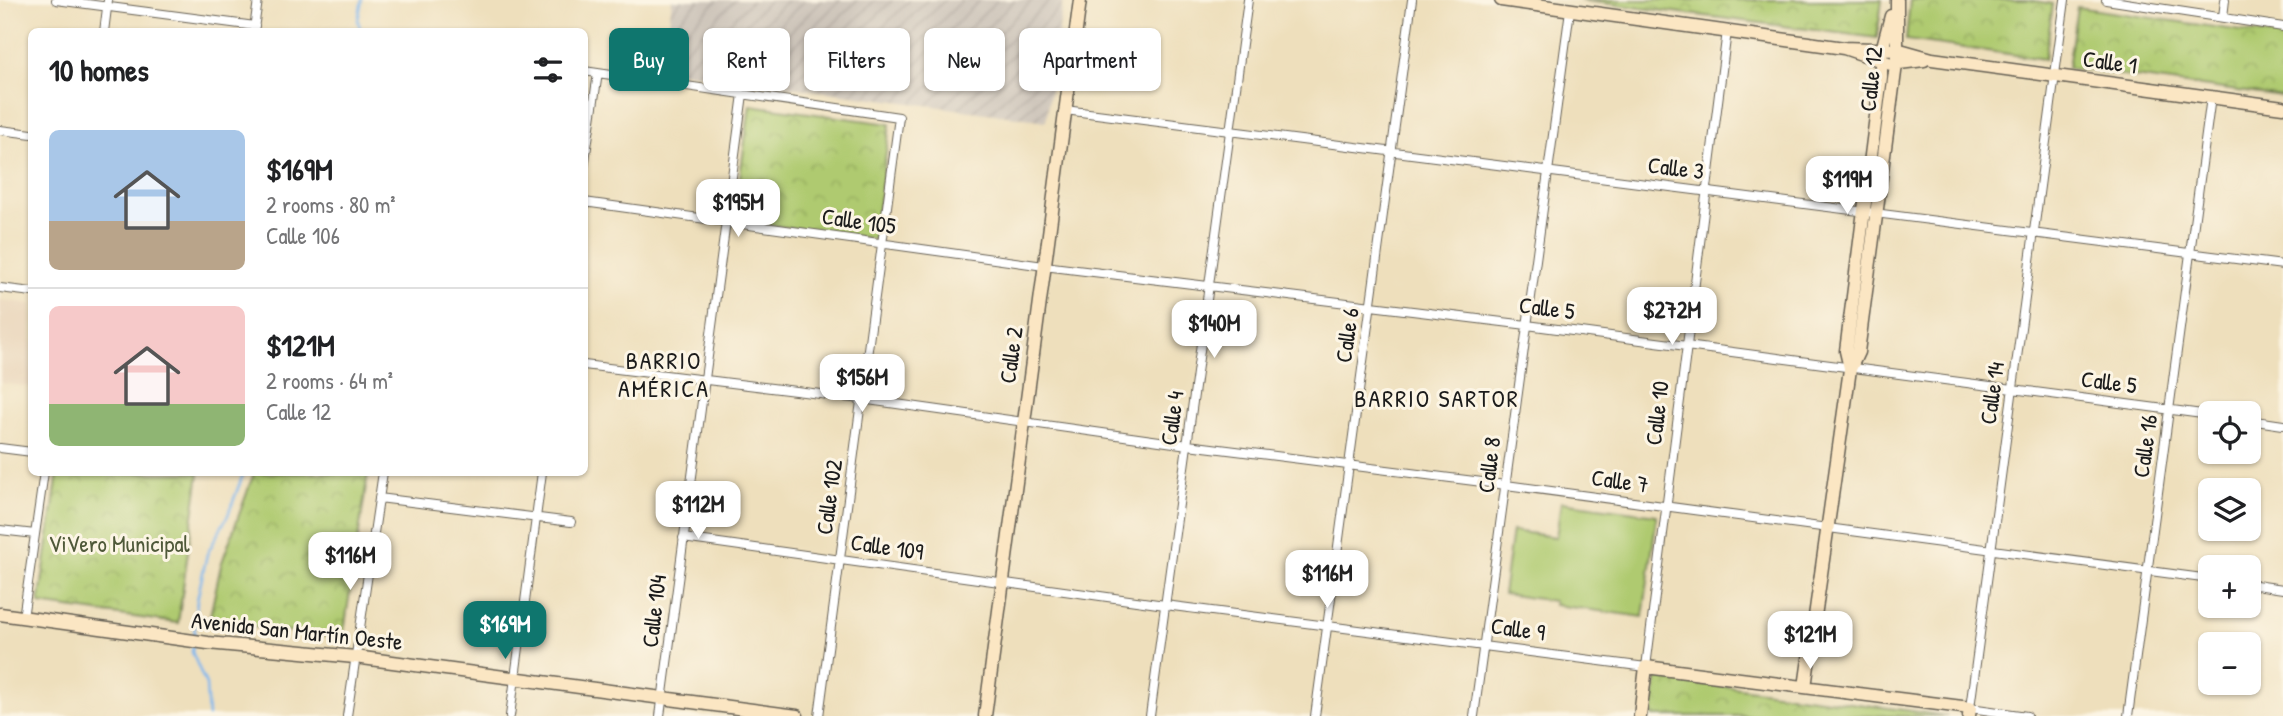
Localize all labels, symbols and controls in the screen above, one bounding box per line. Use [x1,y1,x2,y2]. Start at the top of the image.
chip: Buy [609,28,689,91]
chip: Rent [703,28,790,91]
chip: Filters [804,28,910,91]
chip: New [924,28,1005,91]
chip: Apartment [1019,28,1161,91]
street label: Calle 1 [2081,42,2139,81]
street label: Calle 12 [1852,45,1889,113]
text: 10 homes [49,50,149,90]
icon: filters [529,51,567,89]
text: $169M [266,149,333,189]
street label: Calle 3 [1646,149,1706,186]
pin: $119M [1798,156,1896,216]
icon: home [105,158,189,242]
text: $119M [1822,163,1872,194]
pin: $195M [689,180,787,239]
text: $195M [712,186,764,217]
text: 2 rooms · 80 m² [266,189,396,220]
street label: Calle 105 [820,200,898,241]
text: Calle 106 [266,220,340,251]
pin: $272M [1623,288,1721,347]
street label: Calle 5 [1518,289,1577,326]
text: $272M [1643,294,1701,325]
pin: $140M [1165,300,1263,360]
street label: Calle 6 [1327,305,1366,364]
text: $140M [1188,307,1240,338]
street label: Calle 2 [991,324,1030,385]
text: $121M [266,325,335,365]
icon: home [105,334,189,418]
district label: BARRIO AMÉRICA [618,344,710,404]
pin: $156M [813,354,911,414]
street label: Calle 14 [1972,360,2011,426]
text: $156M [836,361,888,392]
street label: Calle 5 [2080,363,2139,400]
text: 2 rooms · 64 m² [266,365,393,396]
street label: Calle 10 [1637,379,1676,447]
district label: BARRIO SARTOR [1354,382,1520,414]
street label: Calle 4 [1152,389,1191,447]
text: Calle 12 [266,396,331,427]
map controls [2198,401,2261,695]
button: locate [2198,401,2261,464]
street label: Calle 16 [2125,412,2164,480]
street label: Calle 8 [1470,435,1507,495]
street label: Calle 102 [808,457,849,536]
street label: Calle 7 [1590,461,1651,500]
button: layers [2198,478,2261,541]
pin: $112M [649,482,747,541]
text: $112M [672,488,724,519]
street label: Calle 109 [849,526,925,567]
park label: ViVero Municipal [48,528,190,559]
pin: $116M [301,532,399,592]
text: $116M [324,539,376,570]
pin: $116M [1278,550,1376,610]
button: + [2198,555,2261,618]
text: $116M [1301,557,1353,588]
street label: Calle 104 [634,573,673,649]
pin: $169M [456,602,554,661]
street label: Avenida San Martín Oeste [190,604,404,657]
text: $169M [479,608,531,639]
street label: Calle 9 [1489,609,1547,648]
pin: $121M [1761,612,1859,671]
text: $121M [1784,618,1836,649]
button: − [2198,632,2261,695]

